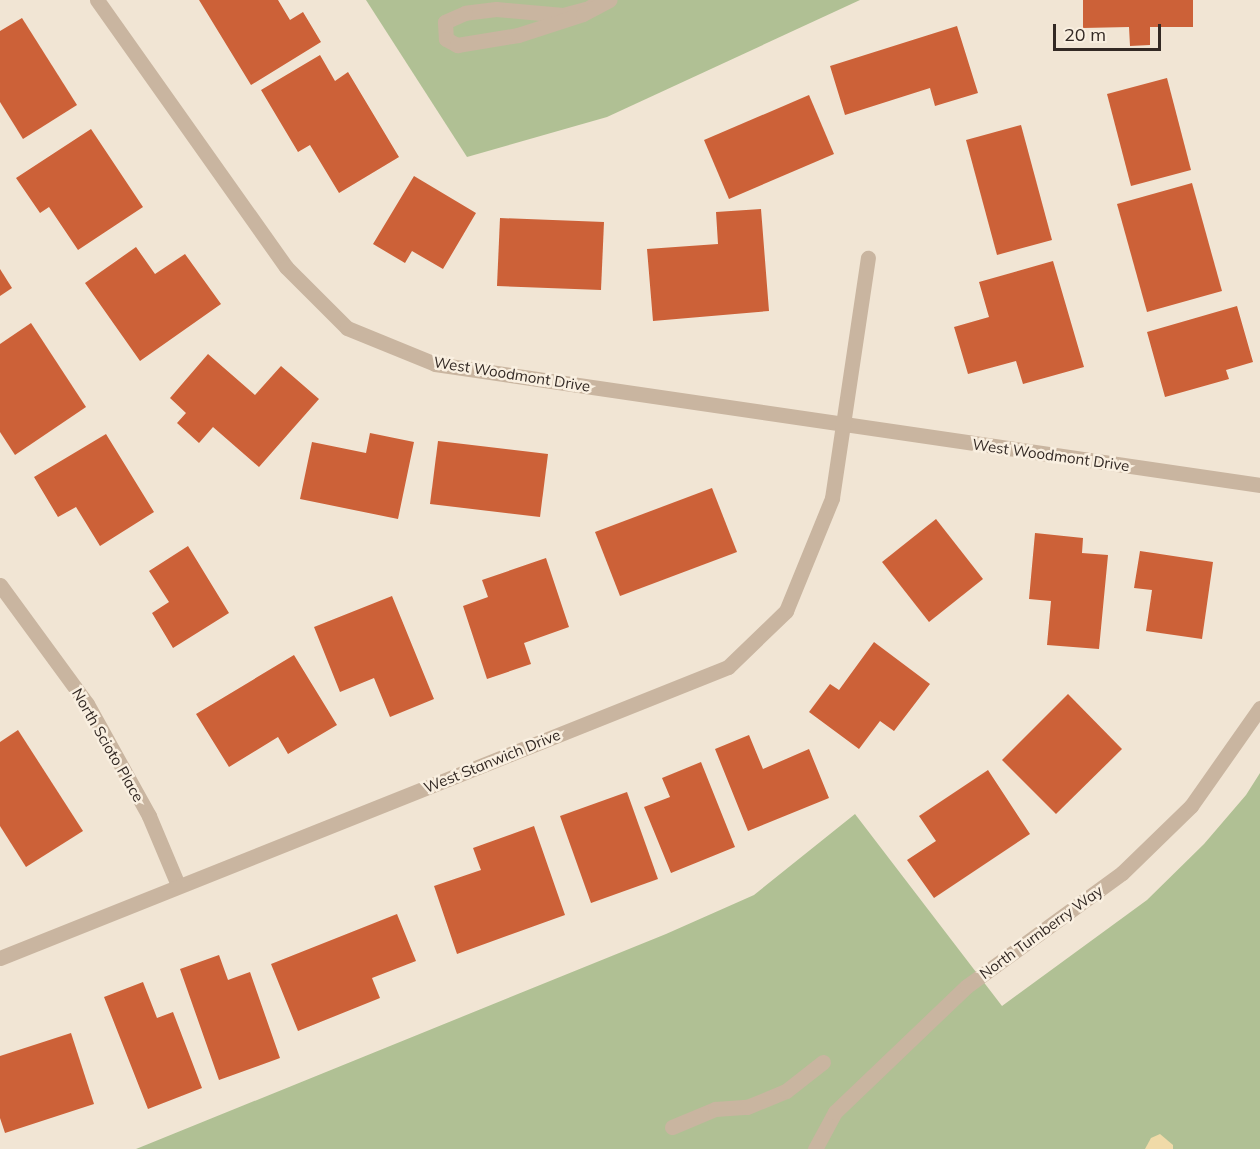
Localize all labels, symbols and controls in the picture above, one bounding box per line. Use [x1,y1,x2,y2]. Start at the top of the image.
scale bar [1056,12,1164,50]
text: 20 m [1064,23,1106,46]
street label: West Woodmont Drive [432,353,592,395]
street label: West Woodmont Drive [971,435,1131,475]
street label: North Scioto Place [68,685,148,805]
street label: West Stanwich Drive [421,725,563,797]
street label: North Turnberry Way [976,881,1106,983]

